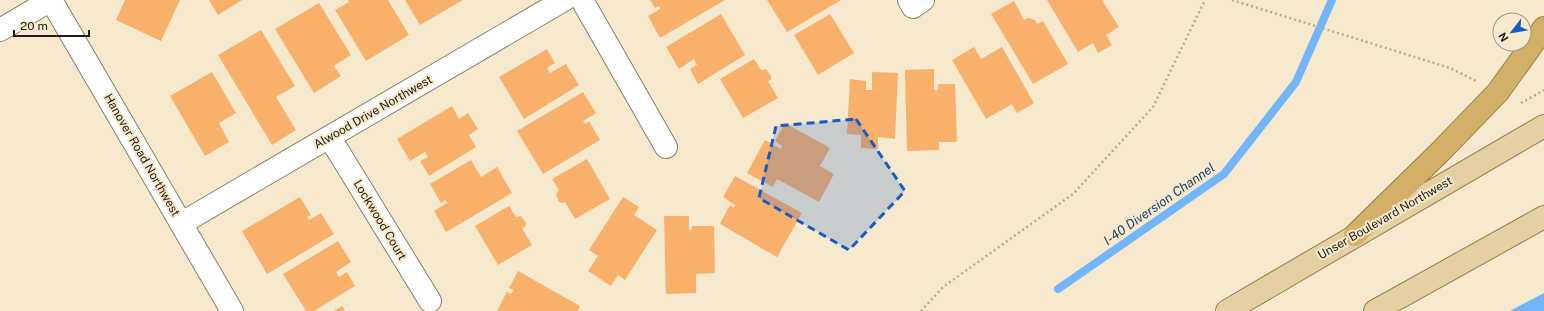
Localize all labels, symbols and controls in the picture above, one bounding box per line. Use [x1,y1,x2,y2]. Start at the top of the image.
scale bar [14,12,89,38]
north arrow [1492,12,1532,52]
text: 20 m [20,19,48,33]
text: N [1496,30,1511,44]
street label: Alwood Drive Northwest [311,72,435,152]
street label: Hanover Road Northwest [101,91,183,219]
water label: I-40 Diversion Channel [1100,160,1218,248]
street label: Unser Boulevard Northwest [1315,173,1455,262]
street label: Lockwood Court [351,177,410,263]

